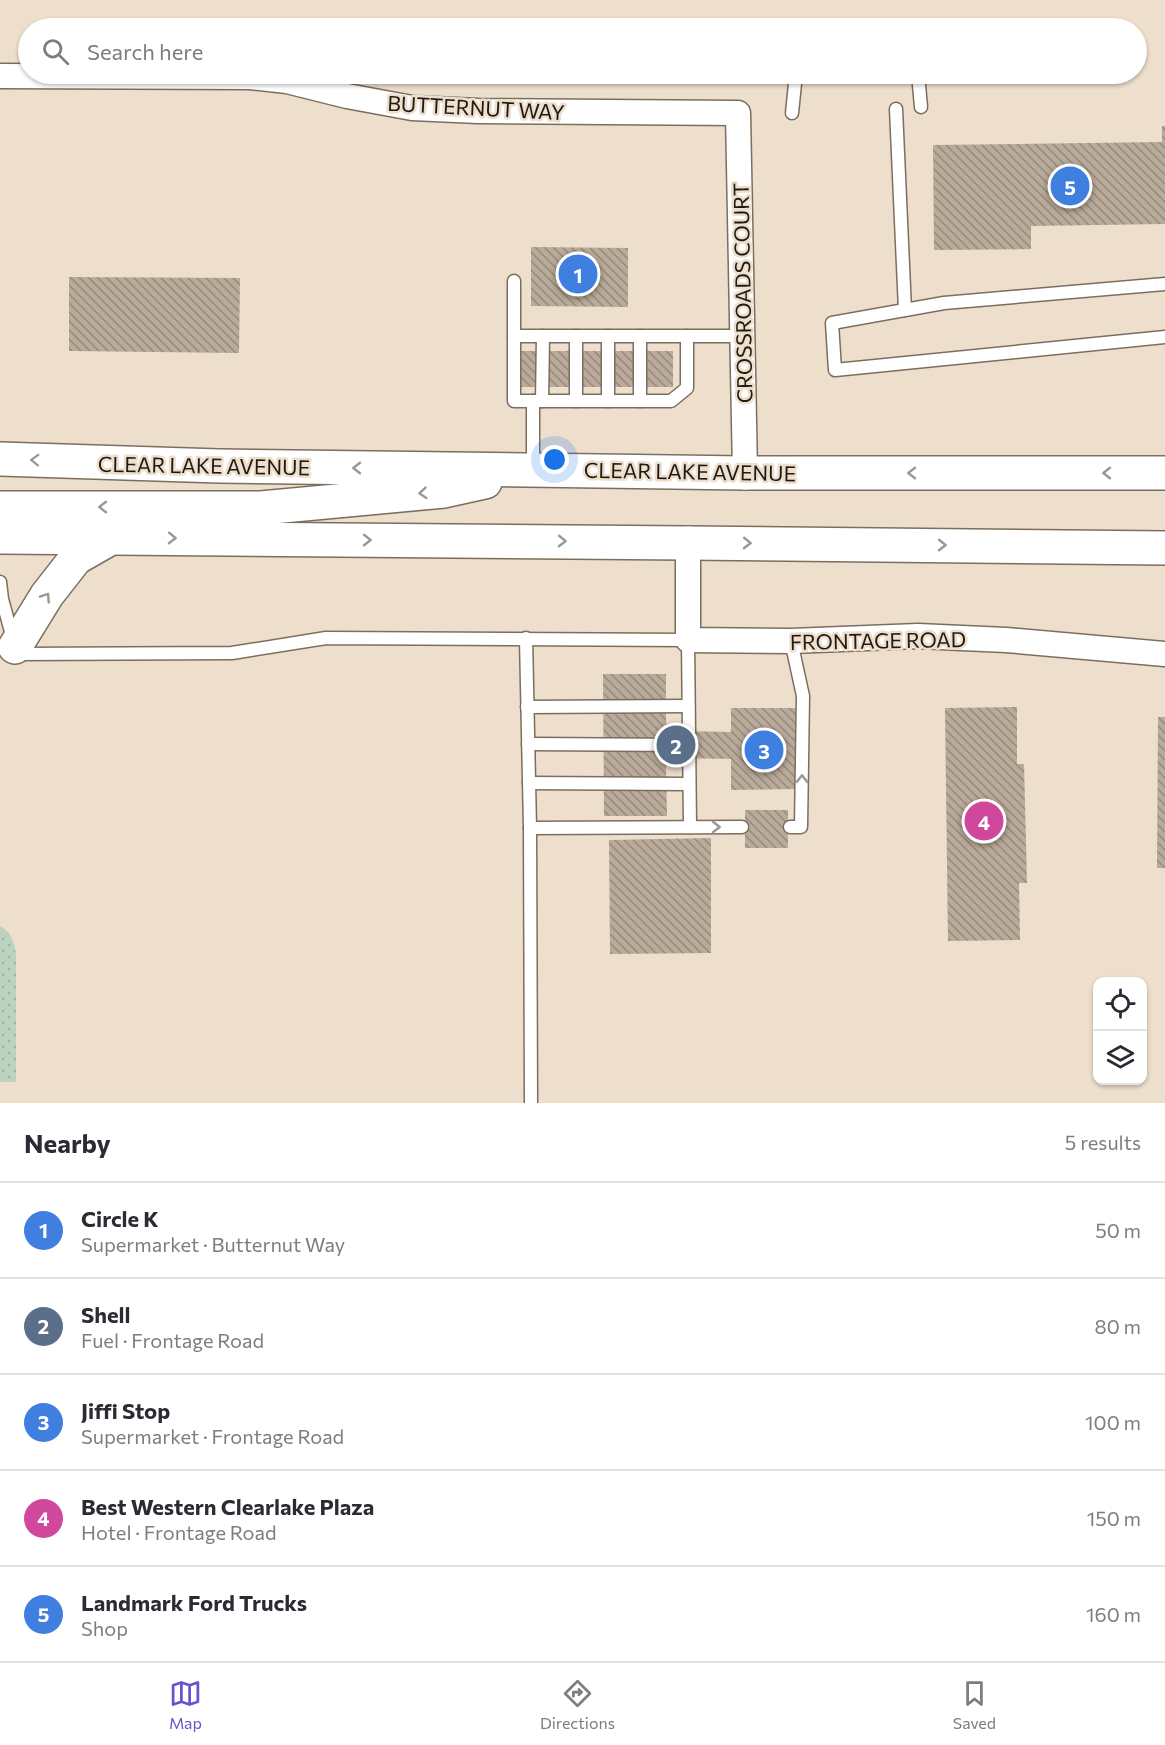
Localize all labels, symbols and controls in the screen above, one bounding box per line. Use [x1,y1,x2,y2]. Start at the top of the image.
search box [18,18,1147,84]
icon: search [39,35,72,68]
text: Search here [87,38,203,65]
street label: BUTTERNUT WAY [387,90,565,124]
pin: 5 [1050,164,1090,208]
street label: CROSSROADS COURT [728,183,756,403]
pin: 1 [558,252,598,296]
your location [540,445,569,474]
street label: CLEAR LAKE AVENUE [98,451,310,479]
one-way arrow [30,454,39,467]
street label: CLEAR LAKE AVENUE [584,457,796,485]
one-way arrow [352,462,361,474]
one-way arrow [907,467,916,479]
one-way arrow [1102,467,1111,479]
one-way arrow [419,486,428,499]
one-way arrow [98,501,107,514]
one-way arrow [168,532,177,544]
one-way arrow [363,533,372,546]
one-way arrow [558,535,567,548]
one-way arrow [742,537,751,549]
one-way arrow [937,539,946,552]
one-way arrow [39,593,50,604]
street label: FRONTAGE ROAD [790,626,966,654]
pin: 2 [656,722,696,768]
pin: 3 [744,728,783,772]
one-way arrow [795,775,808,784]
pin: 4 [964,798,1004,844]
one-way arrow [711,821,720,833]
map controls [1093,977,1147,1085]
button: locate [1093,977,1147,1031]
button: layers [1093,1031,1147,1085]
text: Nearby [24,1127,111,1158]
text: 5 results [1065,1130,1141,1154]
text: Circle K [81,1205,159,1232]
text: 1 [39,1218,48,1242]
text: 50 m [1095,1218,1141,1242]
text: Supermarket · Butternut Way [81,1232,345,1256]
text: Shell [81,1301,131,1328]
text: 2 [38,1314,49,1338]
text: 80 m [1095,1314,1141,1338]
text: Fuel · Frontage Road [81,1328,264,1352]
text: Jiffi Stop [81,1397,170,1424]
text: 3 [38,1410,49,1434]
text: 100 m [1085,1410,1141,1434]
text: Supermarket · Frontage Road [81,1424,344,1448]
text: Best Western Clearlake Plaza [81,1493,374,1520]
text: 4 [37,1506,50,1530]
text: 150 m [1087,1506,1141,1530]
text: Hotel · Frontage Road [81,1520,276,1544]
text: Landmark Ford Trucks [81,1589,307,1616]
text: 5 [38,1602,49,1626]
text: 160 m [1086,1602,1141,1626]
text: Shop [81,1616,128,1640]
tab: Map [169,1677,202,1732]
tab: Directions [540,1677,615,1732]
tab: Saved [953,1677,996,1732]

